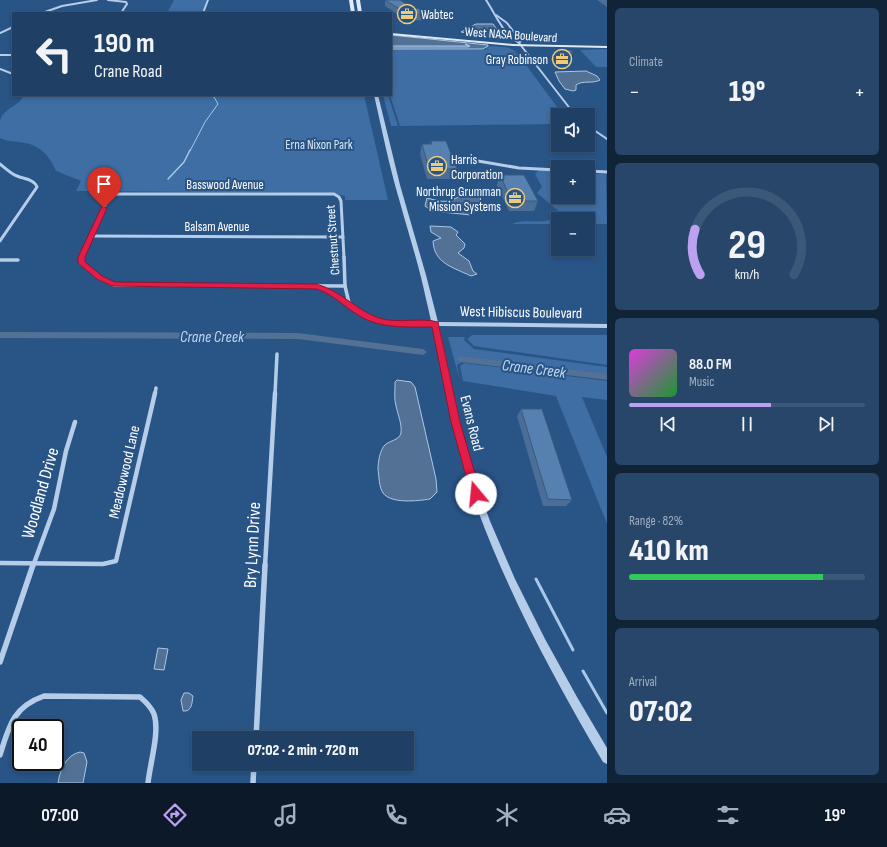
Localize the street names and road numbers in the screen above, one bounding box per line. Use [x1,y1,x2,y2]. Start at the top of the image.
street label: West NASA Boulevard [464,24,558,46]
street label: Basswood Avenue [186,177,264,193]
street label: Chestnut Street [323,204,343,275]
street label: Balsam Avenue [184,219,250,235]
street label: West Hibiscus Boulevard [460,302,582,323]
street label: Evans Road [455,393,488,453]
street label: Meadowwood Lane [105,424,144,520]
street label: Woodland Drive [17,445,63,541]
street label: Bry Lynn Drive [240,502,265,589]

